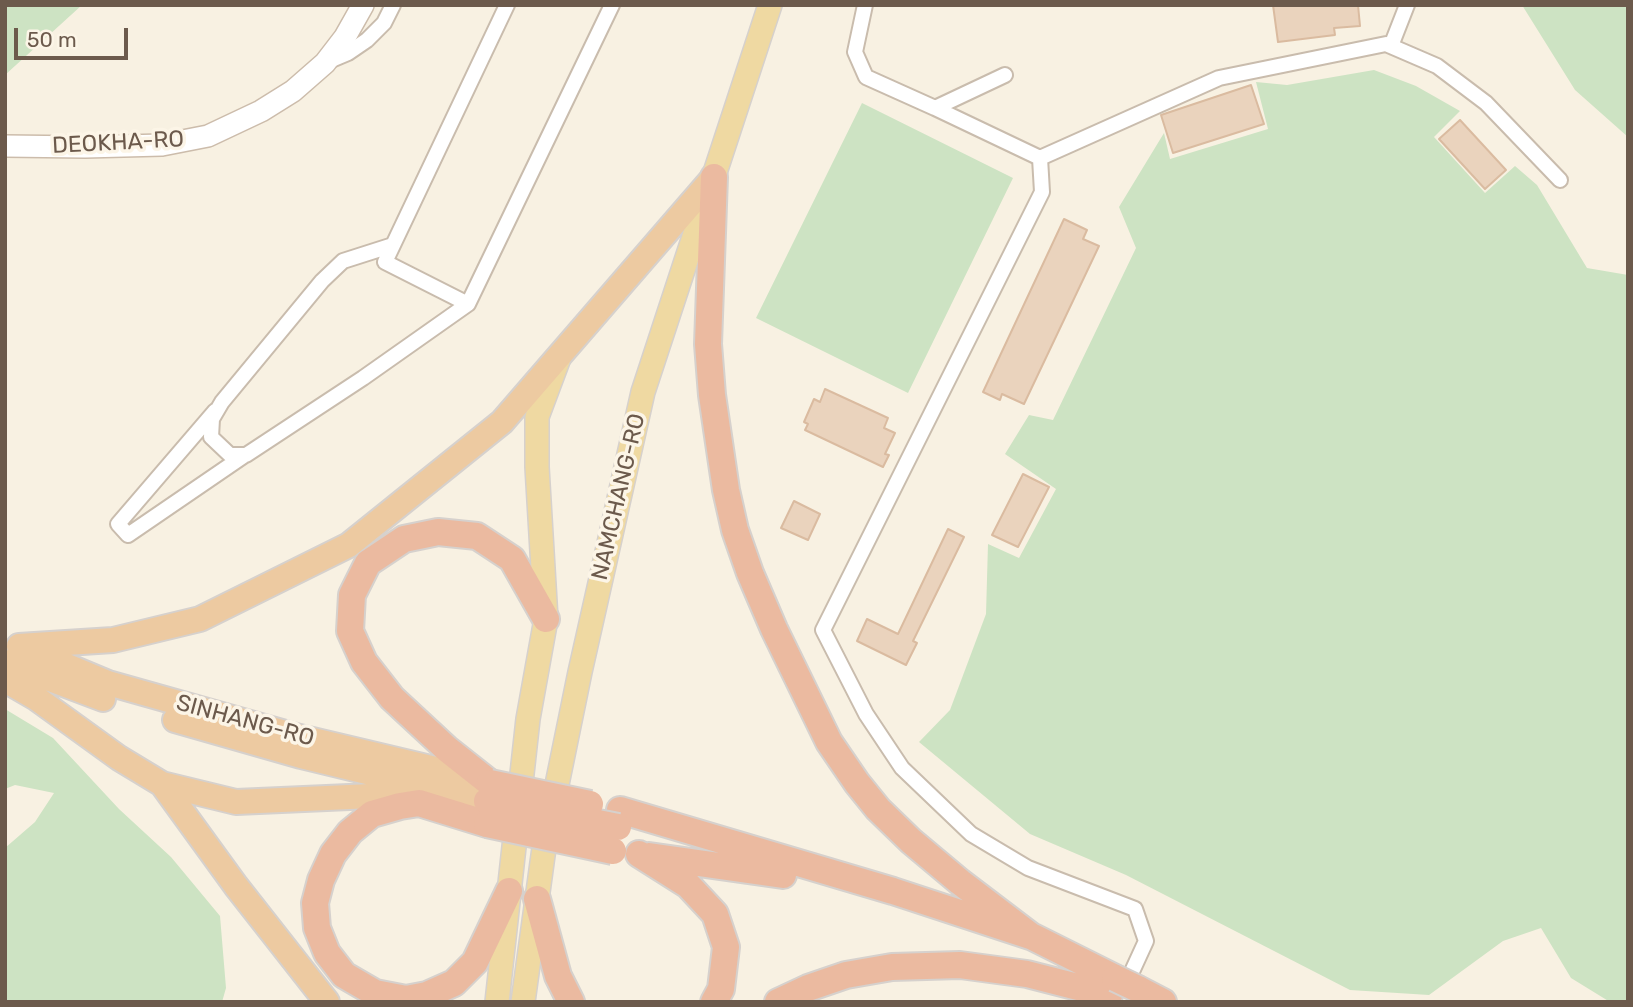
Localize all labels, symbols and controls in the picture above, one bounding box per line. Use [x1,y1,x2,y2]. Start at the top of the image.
scale bar [18,14,131,58]
text: 50 m [27,27,77,52]
street label: DEOKHA-RO [51,126,185,160]
street label: NAMCHANG-RO [586,411,652,583]
street label: SINHANG-RO [173,689,317,753]

